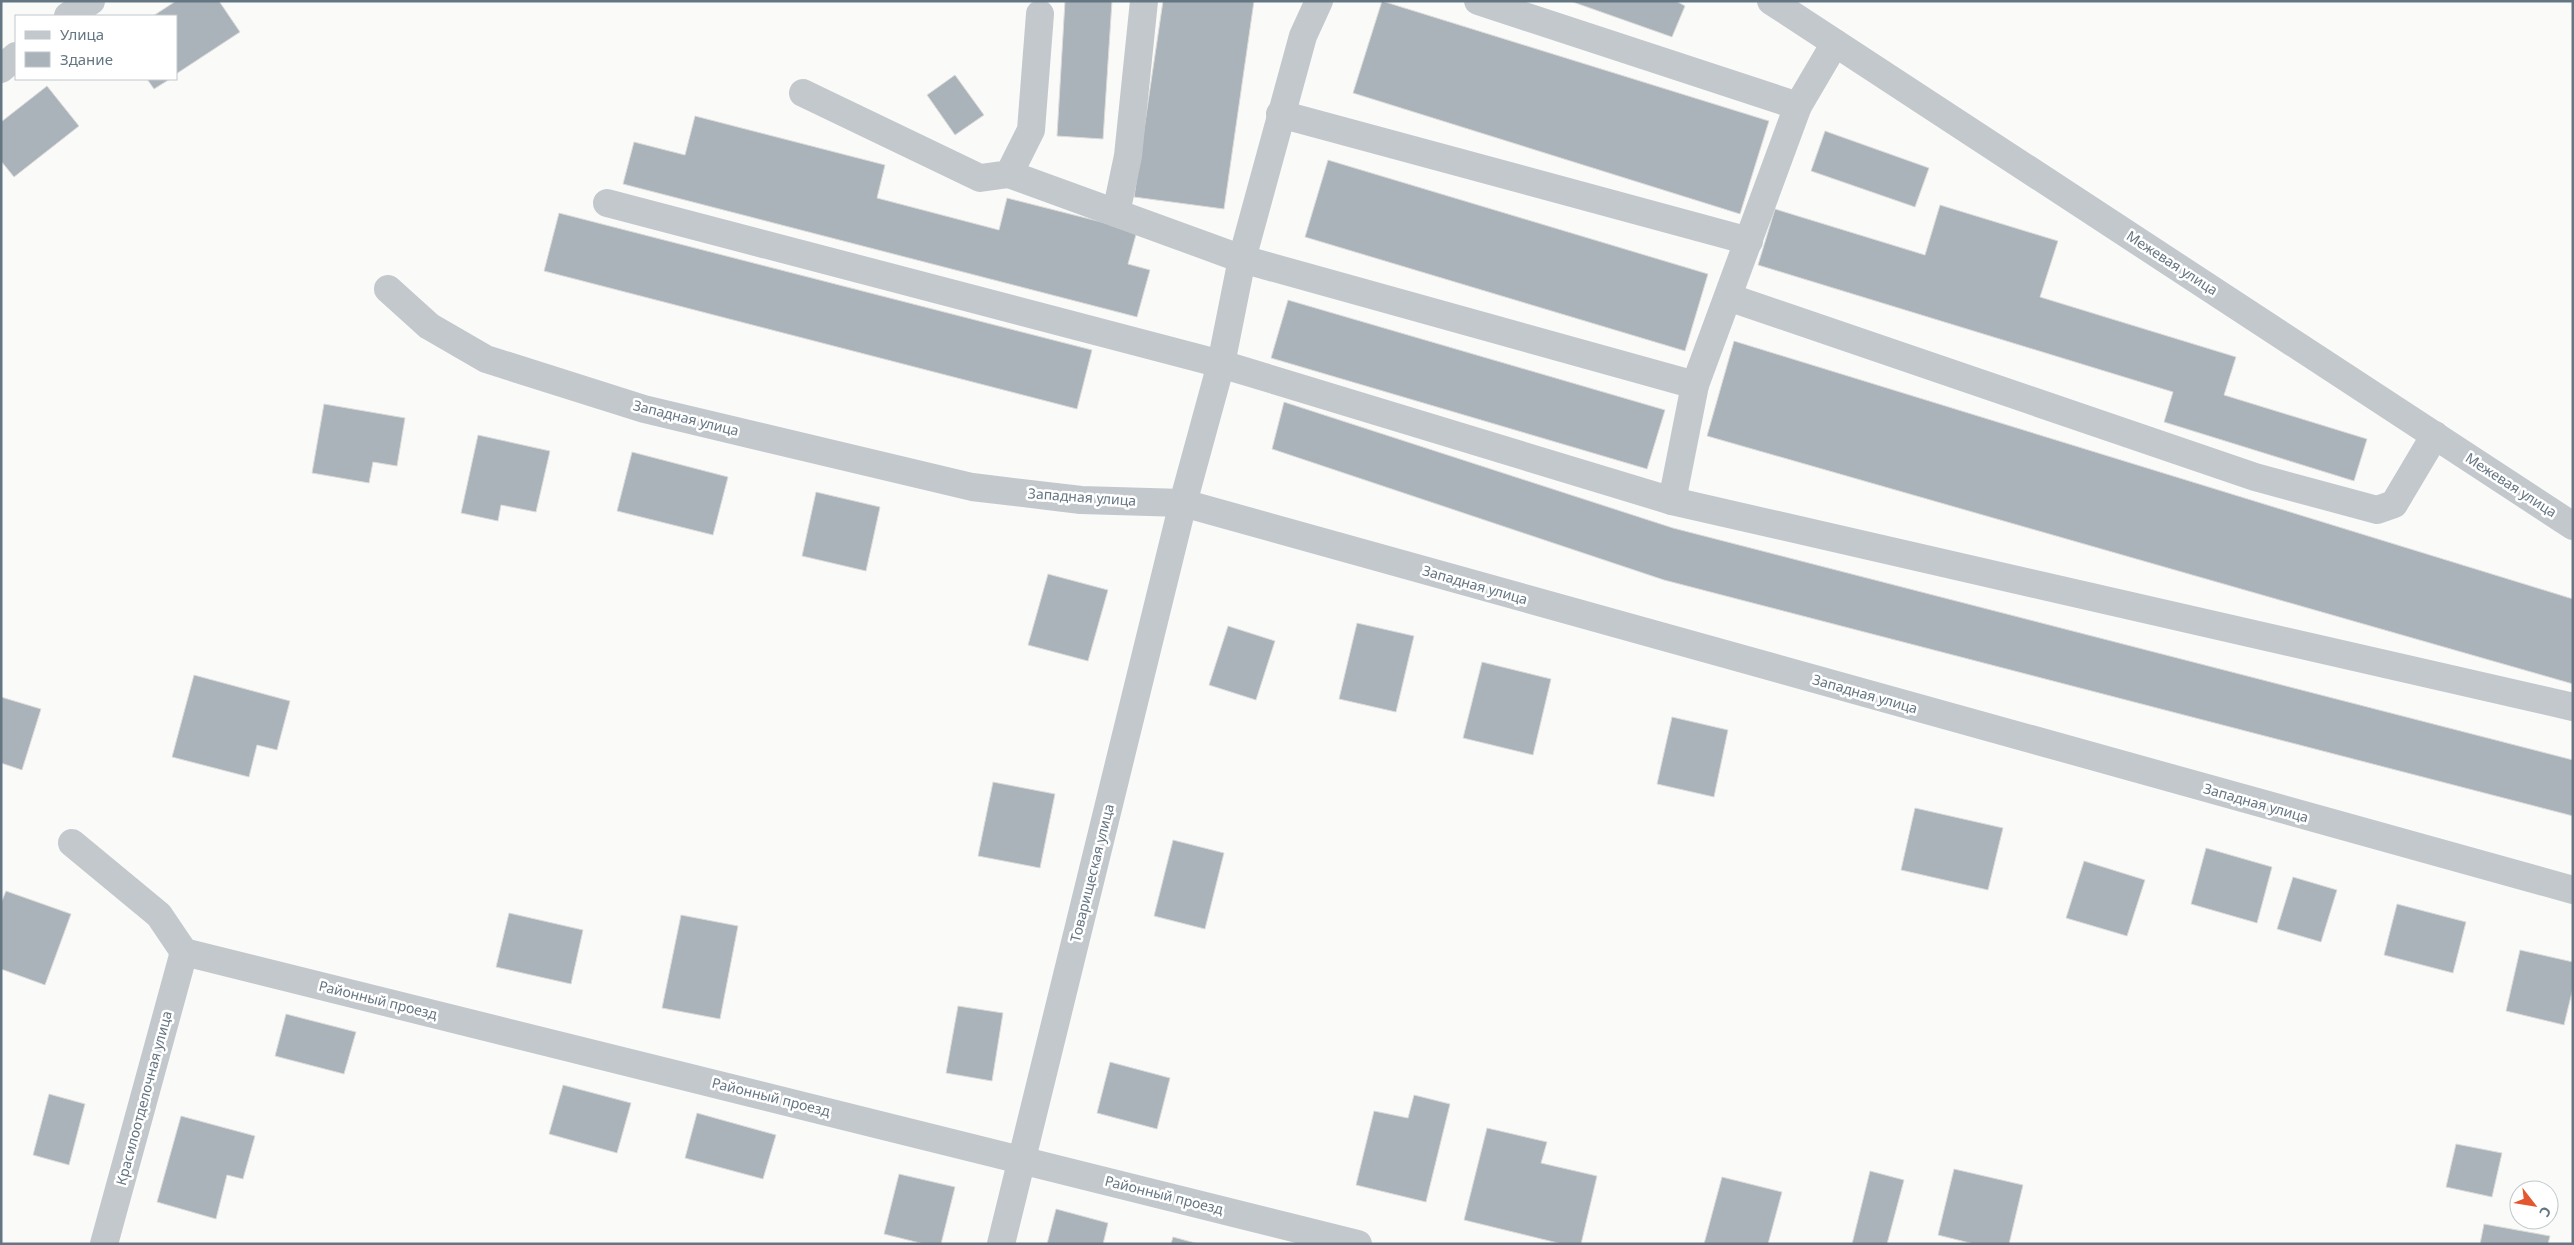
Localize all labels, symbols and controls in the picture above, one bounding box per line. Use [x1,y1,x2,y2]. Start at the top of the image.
legend [15,15,178,80]
text: Улица [60,24,104,44]
text: Здание [60,49,113,69]
street label: Межевая улица [2123,226,2222,299]
street label: Западная улица [631,395,741,440]
street label: Межевая улица [2462,448,2561,521]
street label: Западная улица [1027,483,1137,510]
street label: Западная улица [1420,560,1530,609]
street label: Западная улица [1810,669,1920,718]
street label: Западная улица [2201,778,2311,827]
street label: Товарищеская улица [1065,802,1118,944]
street label: Районный проезд [317,976,440,1024]
street label: Красилоотделочная улица [111,1009,176,1187]
street label: Районный проезд [710,1073,833,1121]
street label: Районный проезд [1103,1171,1226,1219]
north arrow [2509,1180,2559,1230]
text: С [2535,1203,2556,1221]

